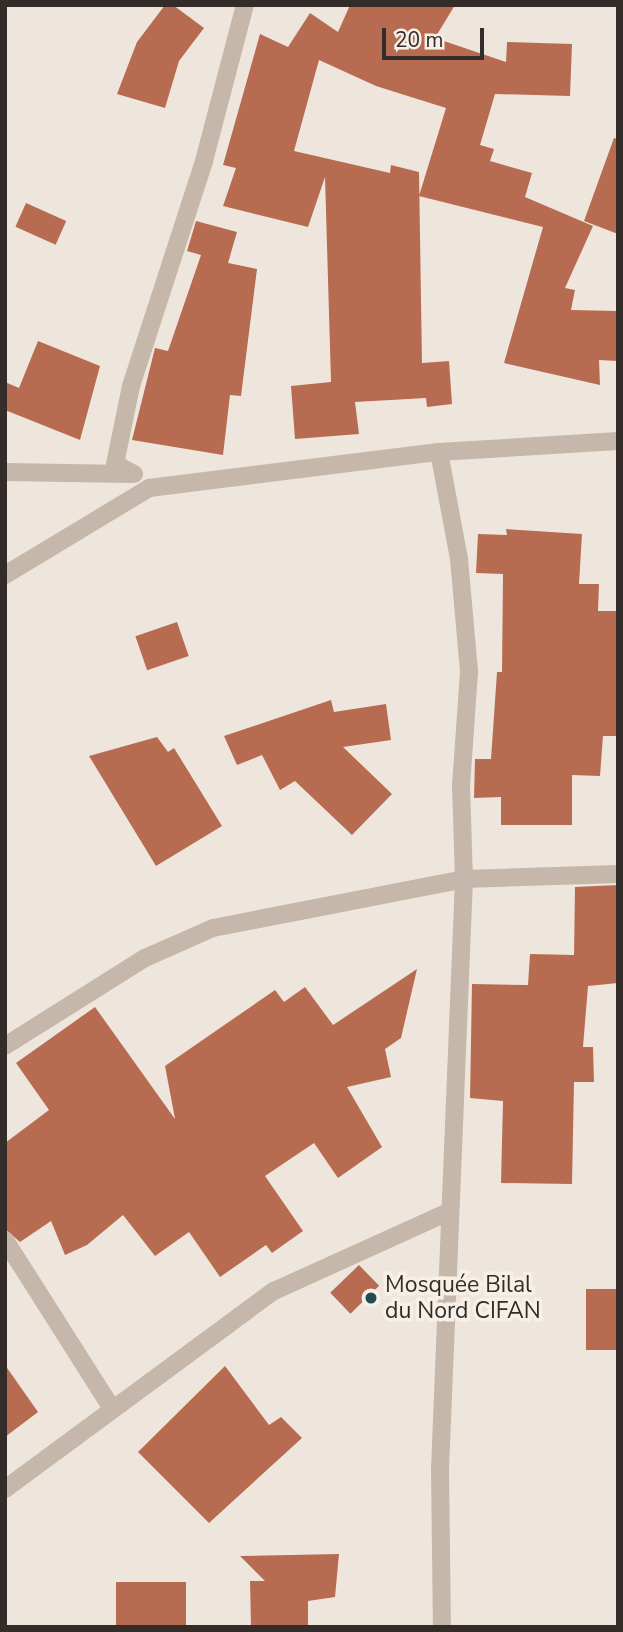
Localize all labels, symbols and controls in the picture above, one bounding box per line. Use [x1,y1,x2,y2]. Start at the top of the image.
scale bar [385,14,486,58]
text: 20 m [395,26,444,54]
place label: Mosquée Bilal du Nord CIFAN [385,1271,541,1325]
marker: Mosquée Bilal du Nord CIFAN [363,1290,379,1306]

